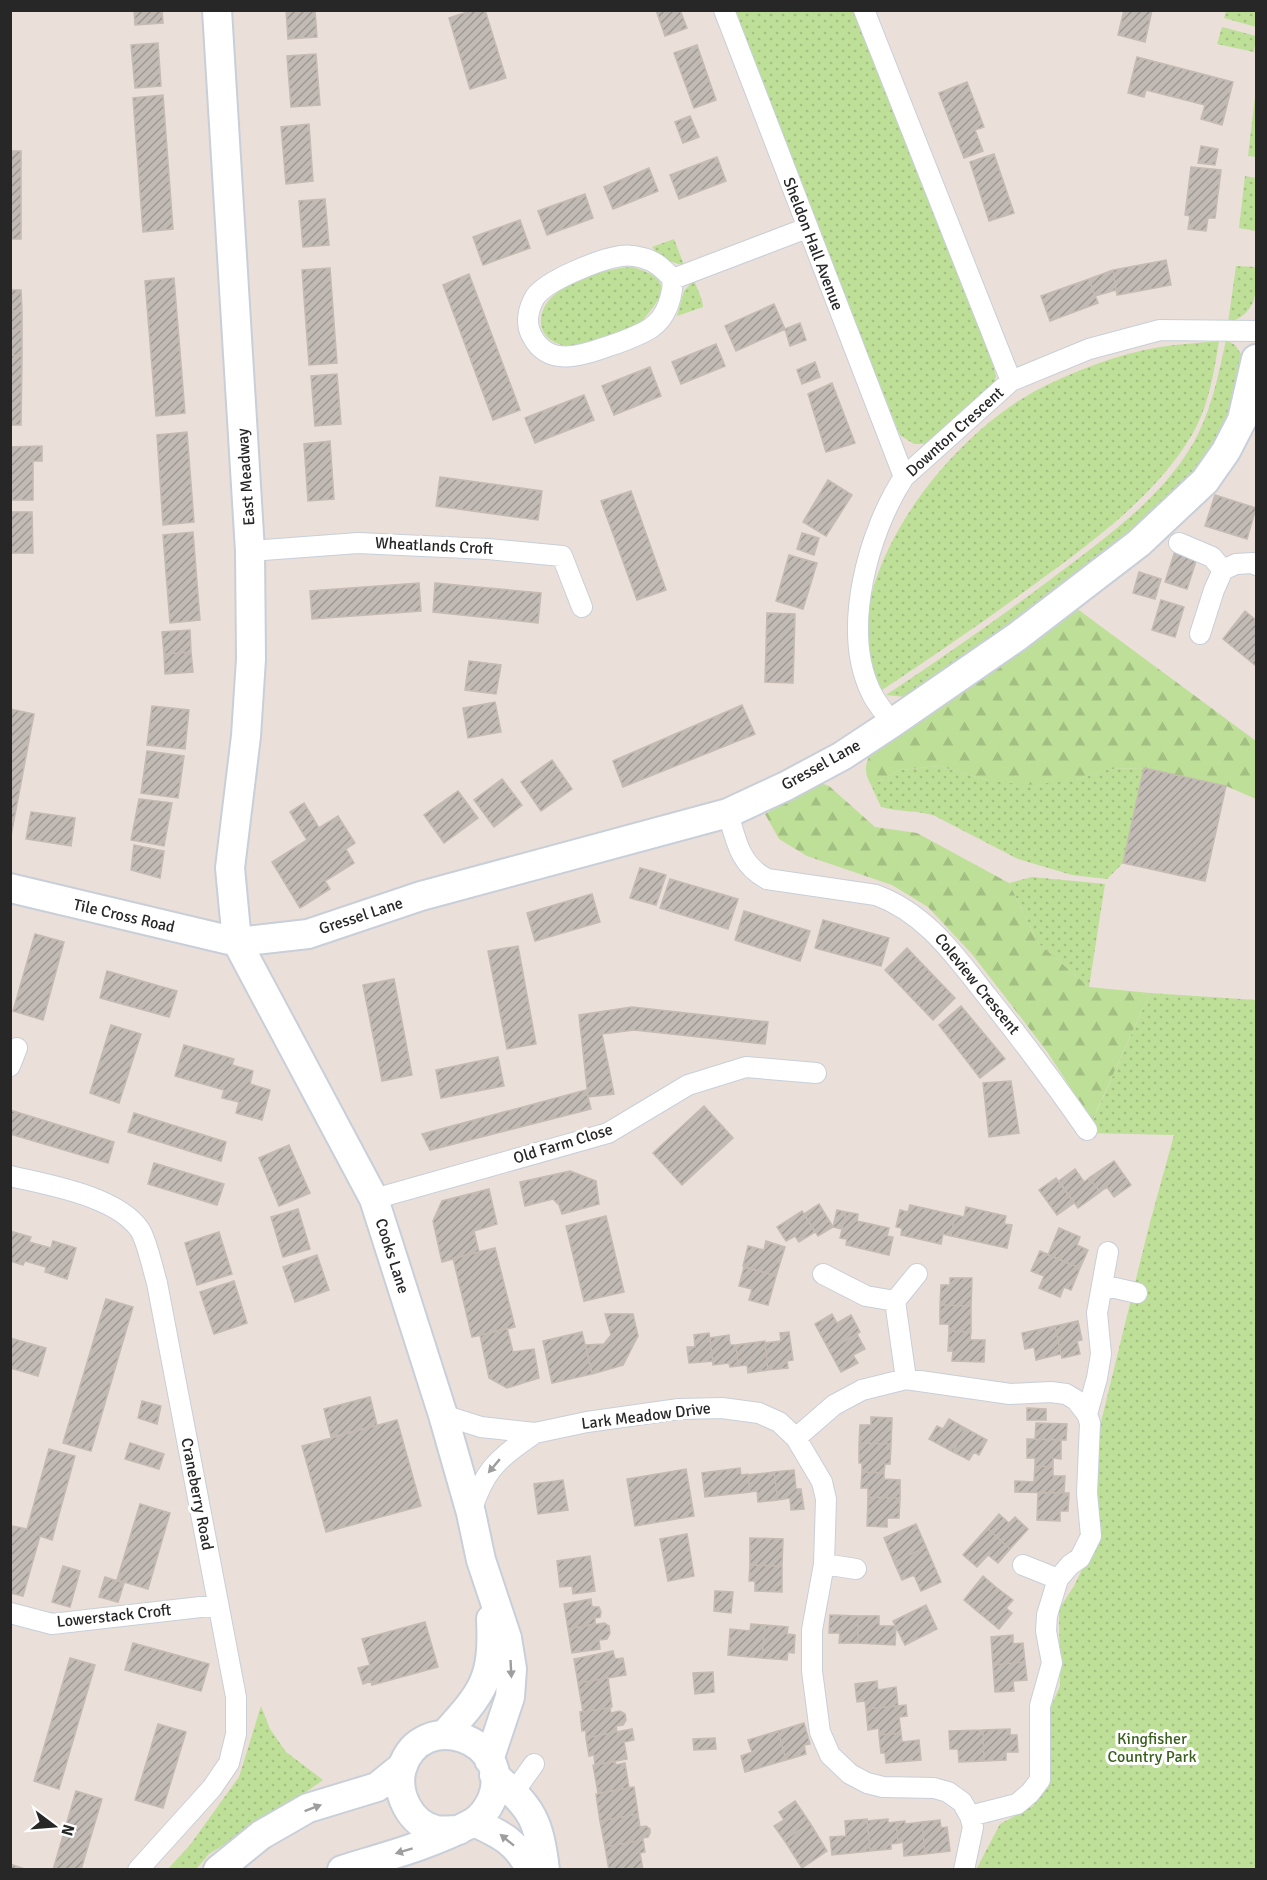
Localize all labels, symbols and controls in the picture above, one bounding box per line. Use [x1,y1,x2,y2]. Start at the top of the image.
street label: Sheldon Hall Avenue [778,175,848,313]
street label: Downton Crescent [902,383,1008,481]
street label: East Meadway [233,427,259,526]
street label: Wheatlands Croft [374,533,494,559]
street label: Gressel Lane [778,735,864,795]
street label: Gressel Lane [316,893,406,939]
street label: Tile Cross Road [71,895,177,937]
street label: Coleview Crescent [930,929,1024,1039]
street label: Old Farm Close [511,1119,615,1169]
street label: Cooks Lane [370,1216,414,1296]
street label: Lark Meadow Drive [580,1398,712,1434]
street label: Craneberry Road [176,1436,218,1552]
one-way arrow [487,1458,500,1474]
street label: Lowerstack Croft [56,1600,173,1632]
one-way arrow [506,1659,515,1678]
park label: Kingfisher Country Park [1108,1729,1197,1767]
north arrow [24,1796,84,1856]
one-way arrow [304,1802,322,1812]
text: N [56,1822,79,1838]
one-way arrow [499,1833,515,1846]
one-way arrow [395,1847,413,1856]

